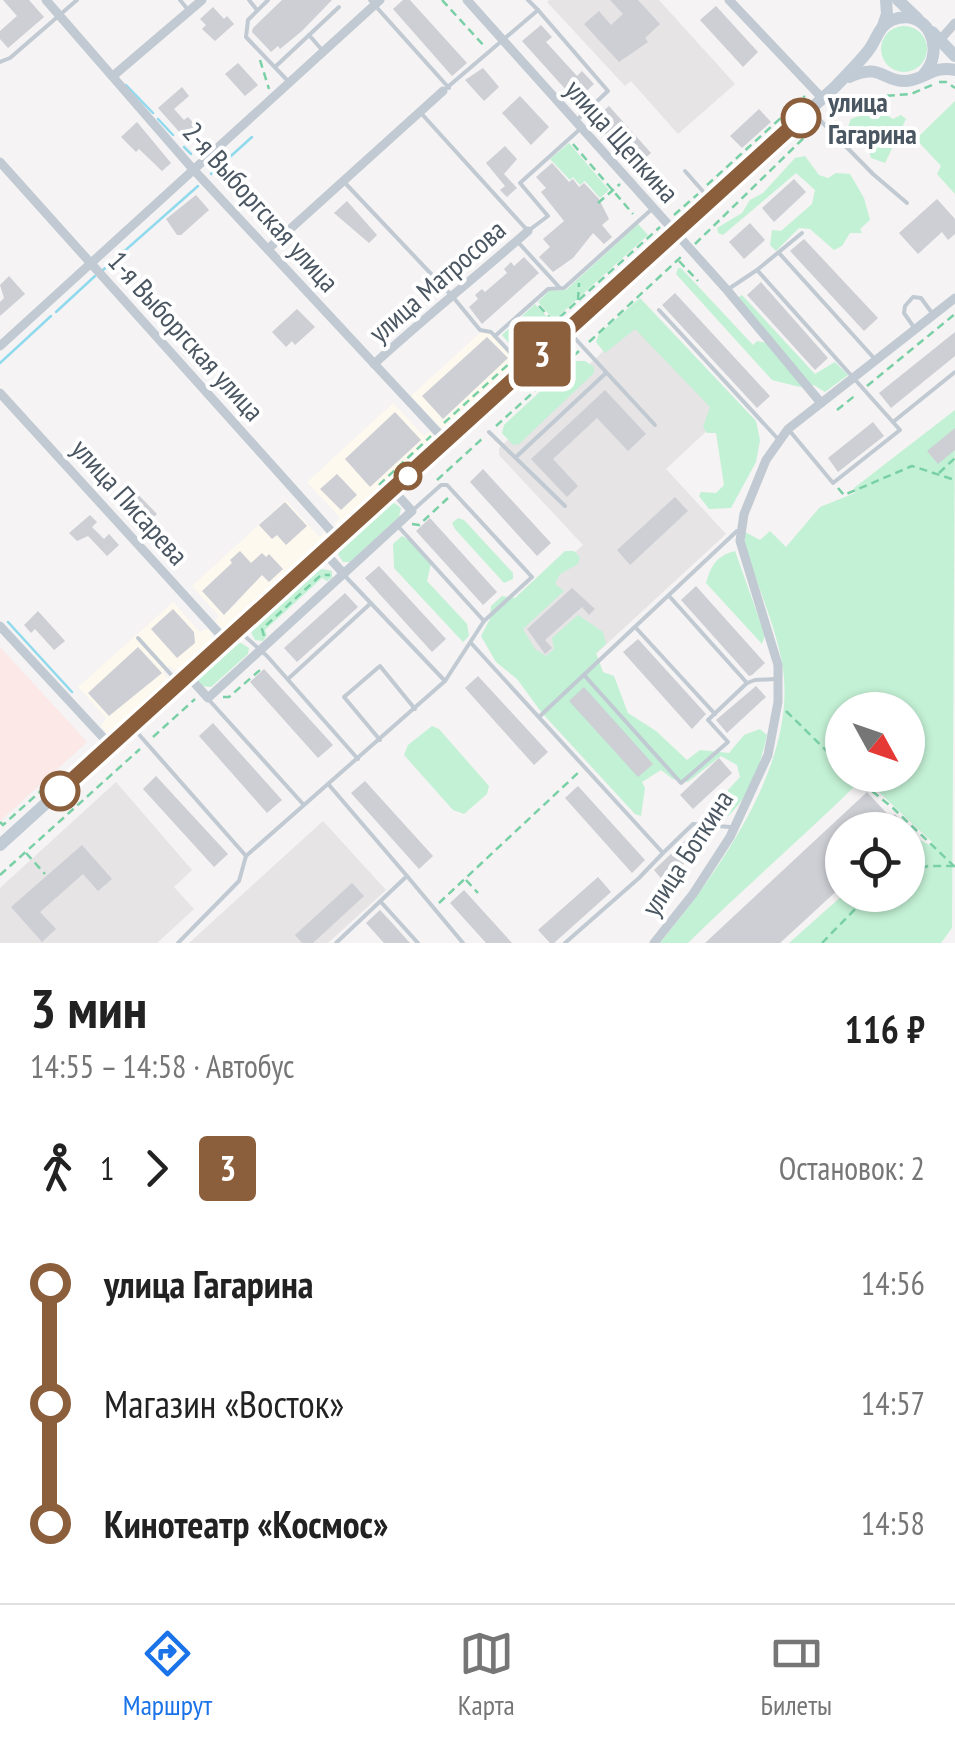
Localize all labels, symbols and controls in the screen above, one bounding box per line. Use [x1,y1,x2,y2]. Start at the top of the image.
street label: улица Щепкина [557,71,688,210]
place label: улица Гагарина [827,83,917,152]
marker: улица Гагарина [782,99,820,137]
street label: 2-я Выборгская улица [175,114,347,299]
street label: улица Матросова [360,211,513,350]
street label: 1-я Выборгская улица [100,243,272,428]
line badge: 3 [510,322,574,386]
text: 3 [534,331,550,377]
street label: улица Писарева [64,431,197,573]
unlabelled marker [395,463,421,489]
north arrow [825,692,925,792]
map controls [825,692,925,912]
unlabelled marker [41,772,79,810]
street label: улица Боткина [632,783,741,923]
button: locate [825,812,925,912]
text: 3 мин [30,972,147,1043]
text: 116 ₽ [845,1004,925,1053]
text: 14:55 – 14:58 · Автобус [30,1045,294,1087]
icon: walk [30,1141,85,1196]
icon: forward [129,1141,184,1196]
text: 3 [219,1145,236,1191]
text: 1 [100,1147,114,1189]
text: Остановок: 2 [779,1147,925,1189]
text: улица Гагарина [104,1259,314,1308]
text: 14:56 [861,1262,925,1304]
text: Магазин «Восток» [104,1379,344,1428]
text: 14:57 [861,1382,925,1424]
text: Кинотеатр «Космос» [104,1499,388,1548]
text: 14:58 [861,1502,925,1544]
tab: Маршрут [123,1626,212,1723]
tab: Карта [458,1626,515,1723]
tab: Билеты [760,1626,832,1723]

